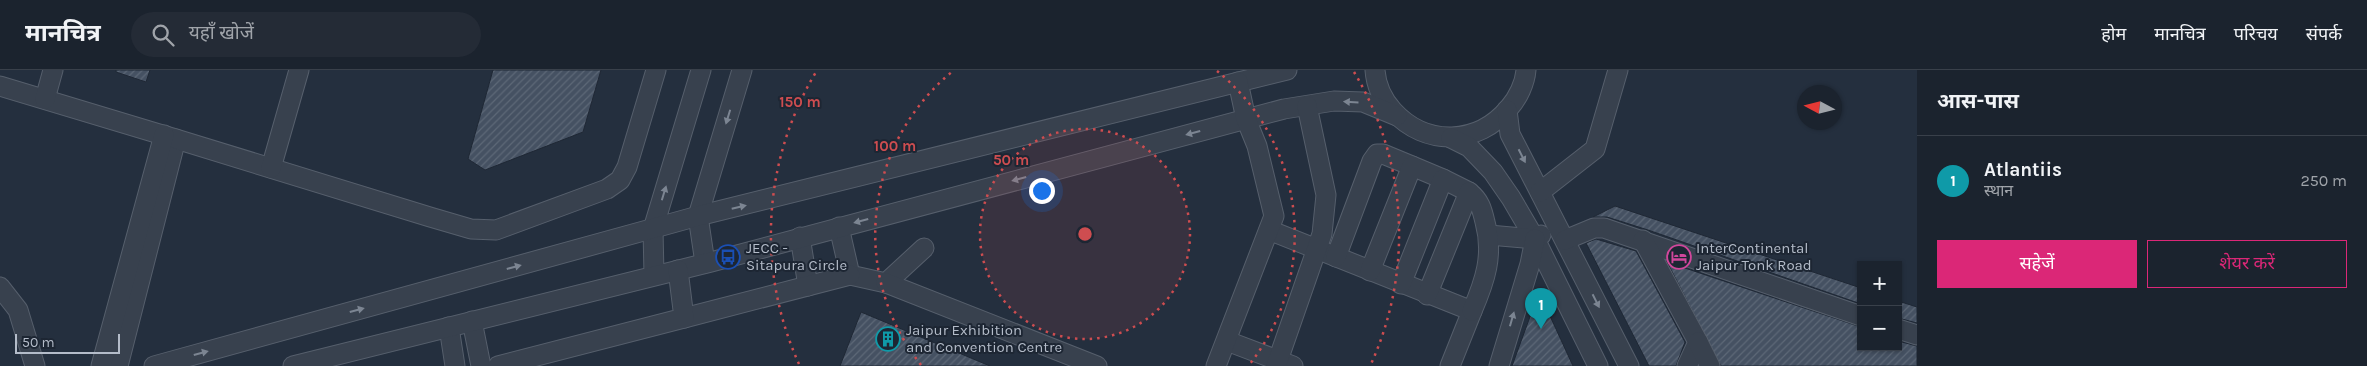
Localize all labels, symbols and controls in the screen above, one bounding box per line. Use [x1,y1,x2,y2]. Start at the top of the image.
search box [131,12,481,57]
text: मानचित्र [25,19,101,47]
icon: search [149,21,177,49]
text: यहाँ खोजें [189,22,254,44]
text: होम [2101,23,2126,45]
text: मानचित्र [2154,23,2206,45]
text: परिचय [2234,23,2278,45]
text: संपर्क [2306,23,2342,45]
north arrow [1797,85,1842,130]
text: आस-पास [1937,89,2019,113]
text: 150 m [779,93,821,111]
one-way arrow [1343,97,1359,105]
one-way arrow [724,109,732,124]
one-way arrow [1185,129,1200,137]
text: 100 m [874,137,916,155]
one-way arrow [1518,149,1526,163]
text: 50 m [993,151,1029,169]
text: Atlantiis [1984,159,2062,181]
text: 1 [1950,171,1956,190]
text: 250 m [2300,171,2347,190]
one-way arrow [1011,175,1026,183]
your location [1029,178,1055,204]
text: स्थान [1984,181,2013,200]
one-way arrow [660,185,668,200]
one-way arrow [731,203,746,211]
one-way arrow [854,217,869,225]
centre of rings [1076,225,1094,243]
place label: JECC - Sitapura Circle [746,239,847,274]
place label: InterContinental Jaipur Tonk Road [1696,239,1812,274]
button: सहेजें [1937,240,2137,288]
button: शेयर करें [2147,240,2347,288]
bus stop icon: JECC - Sitapura Circle [715,244,741,270]
hotel icon: InterContinental Jaipur Tonk Road [1666,244,1692,270]
map controls [1857,261,1902,351]
button: + [1857,261,1902,306]
one-way arrow [507,262,522,270]
pin: 1 [1525,288,1557,329]
one-way arrow [1592,293,1600,308]
one-way arrow [350,306,365,314]
button: − [1857,306,1902,351]
one-way arrow [1509,312,1517,327]
place label: Jaipur Exhibition and Convention Centre [906,321,1062,356]
building icon: Jaipur Exhibition and Convention Centre [875,326,901,352]
scale bar [15,331,120,354]
text: 50 m [22,334,55,351]
one-way arrow [193,349,208,357]

